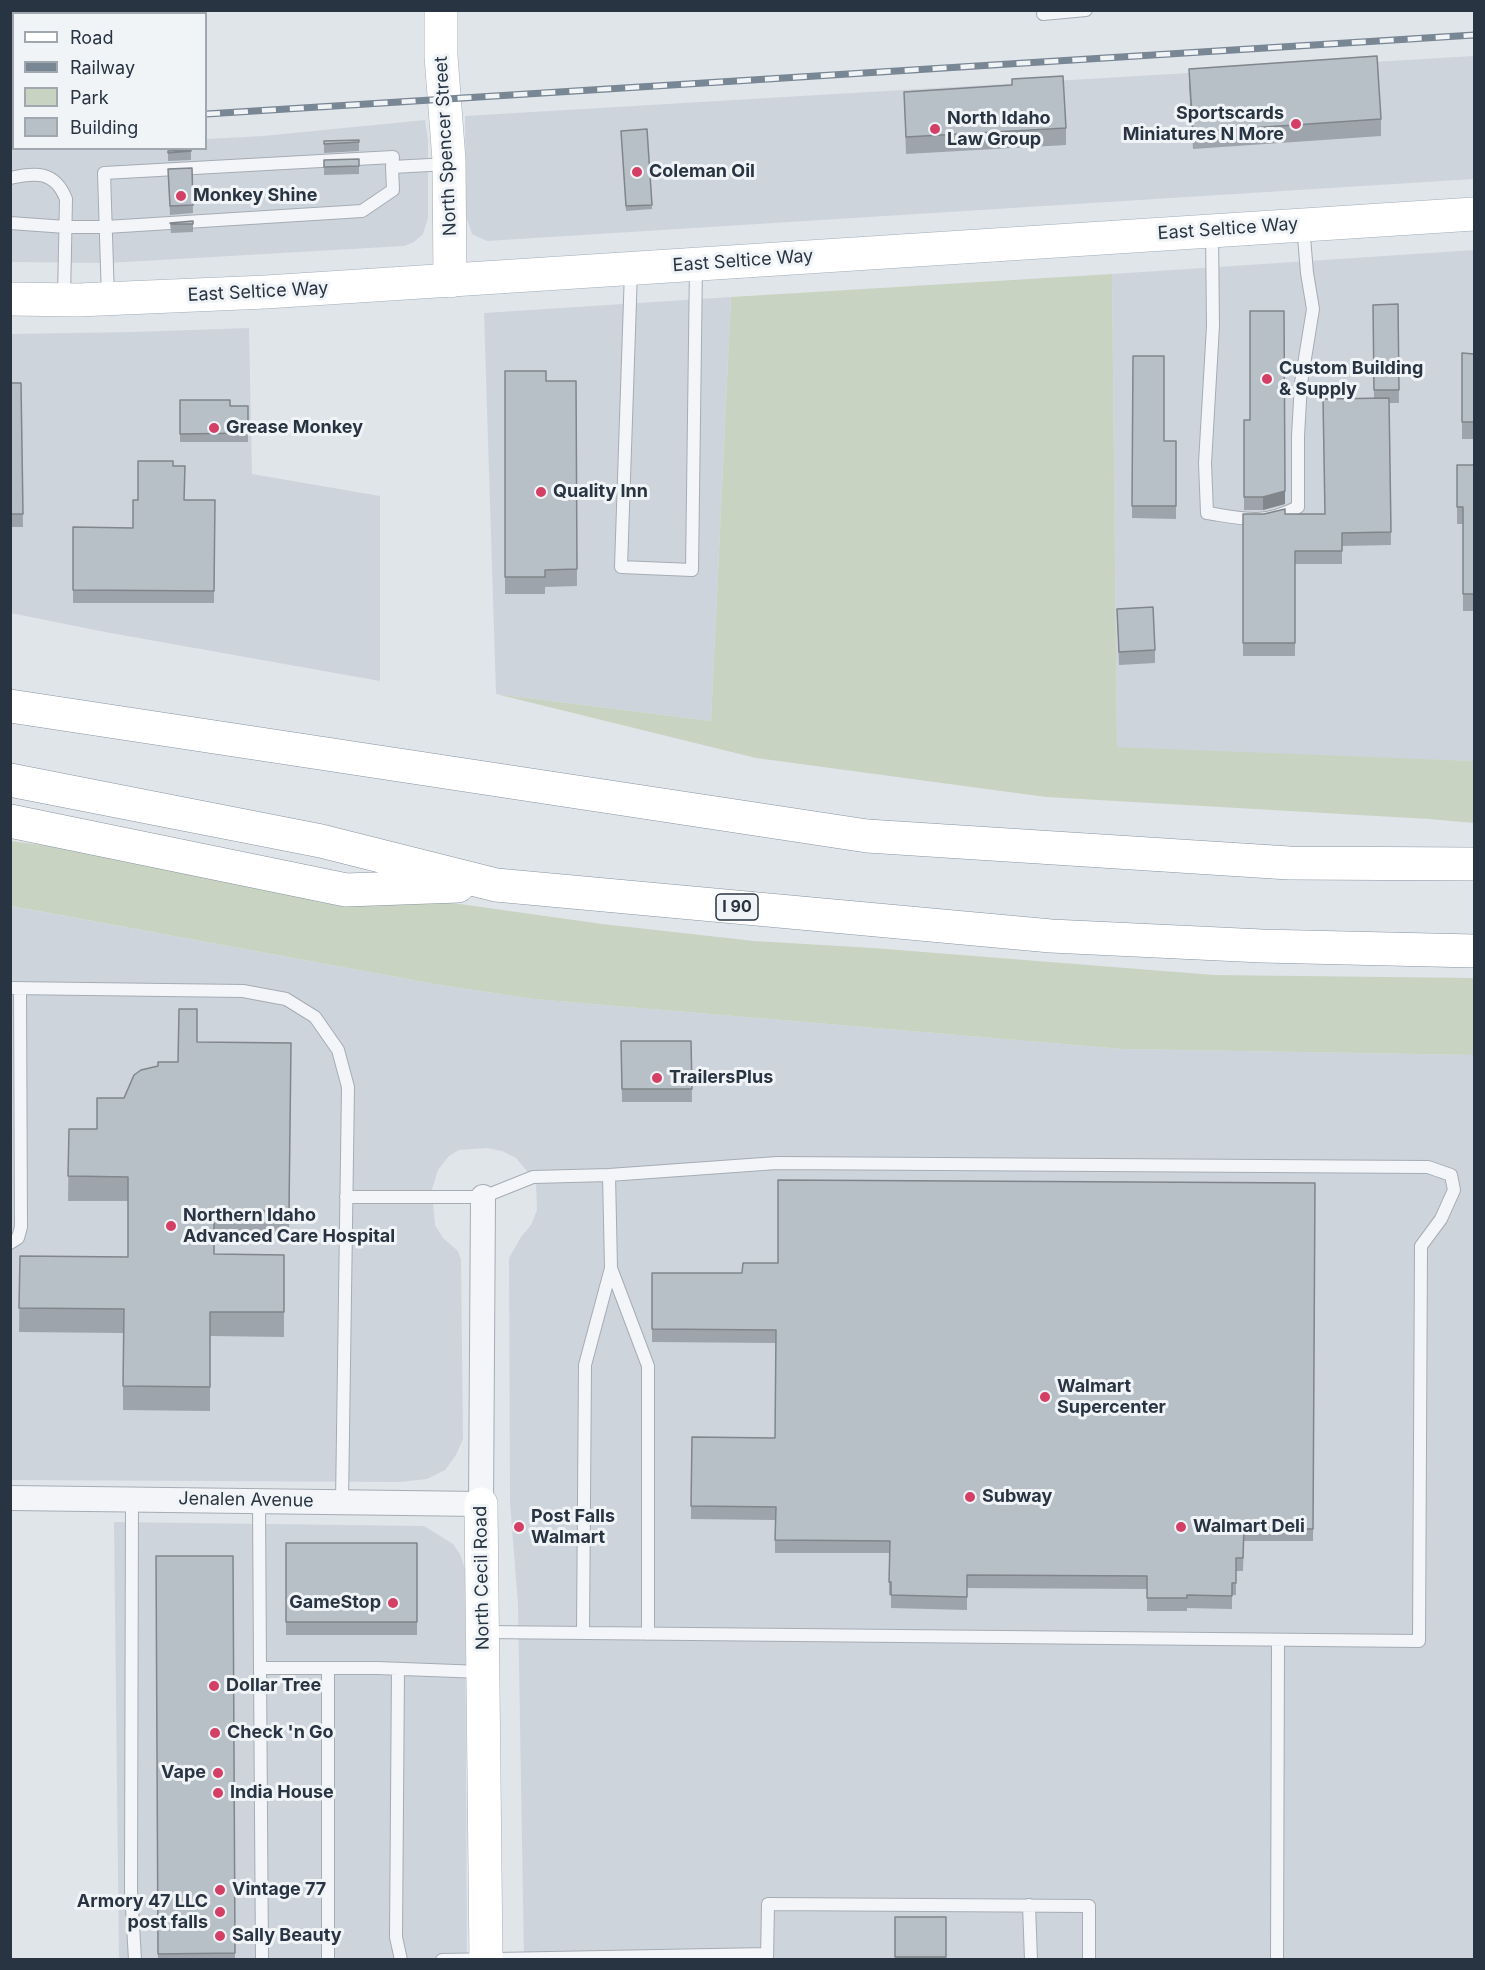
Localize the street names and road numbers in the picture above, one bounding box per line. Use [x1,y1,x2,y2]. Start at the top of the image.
street label: North Spencer Street [431,56,461,236]
street label: East Seltice Way [1157,213,1299,245]
street label: East Seltice Way [672,245,814,277]
street label: East Seltice Way [187,278,329,306]
road number: I 90 [716,894,758,920]
street label: Jenalen Avenue [178,1488,314,1512]
street label: North Cecil Road [470,1506,494,1650]

